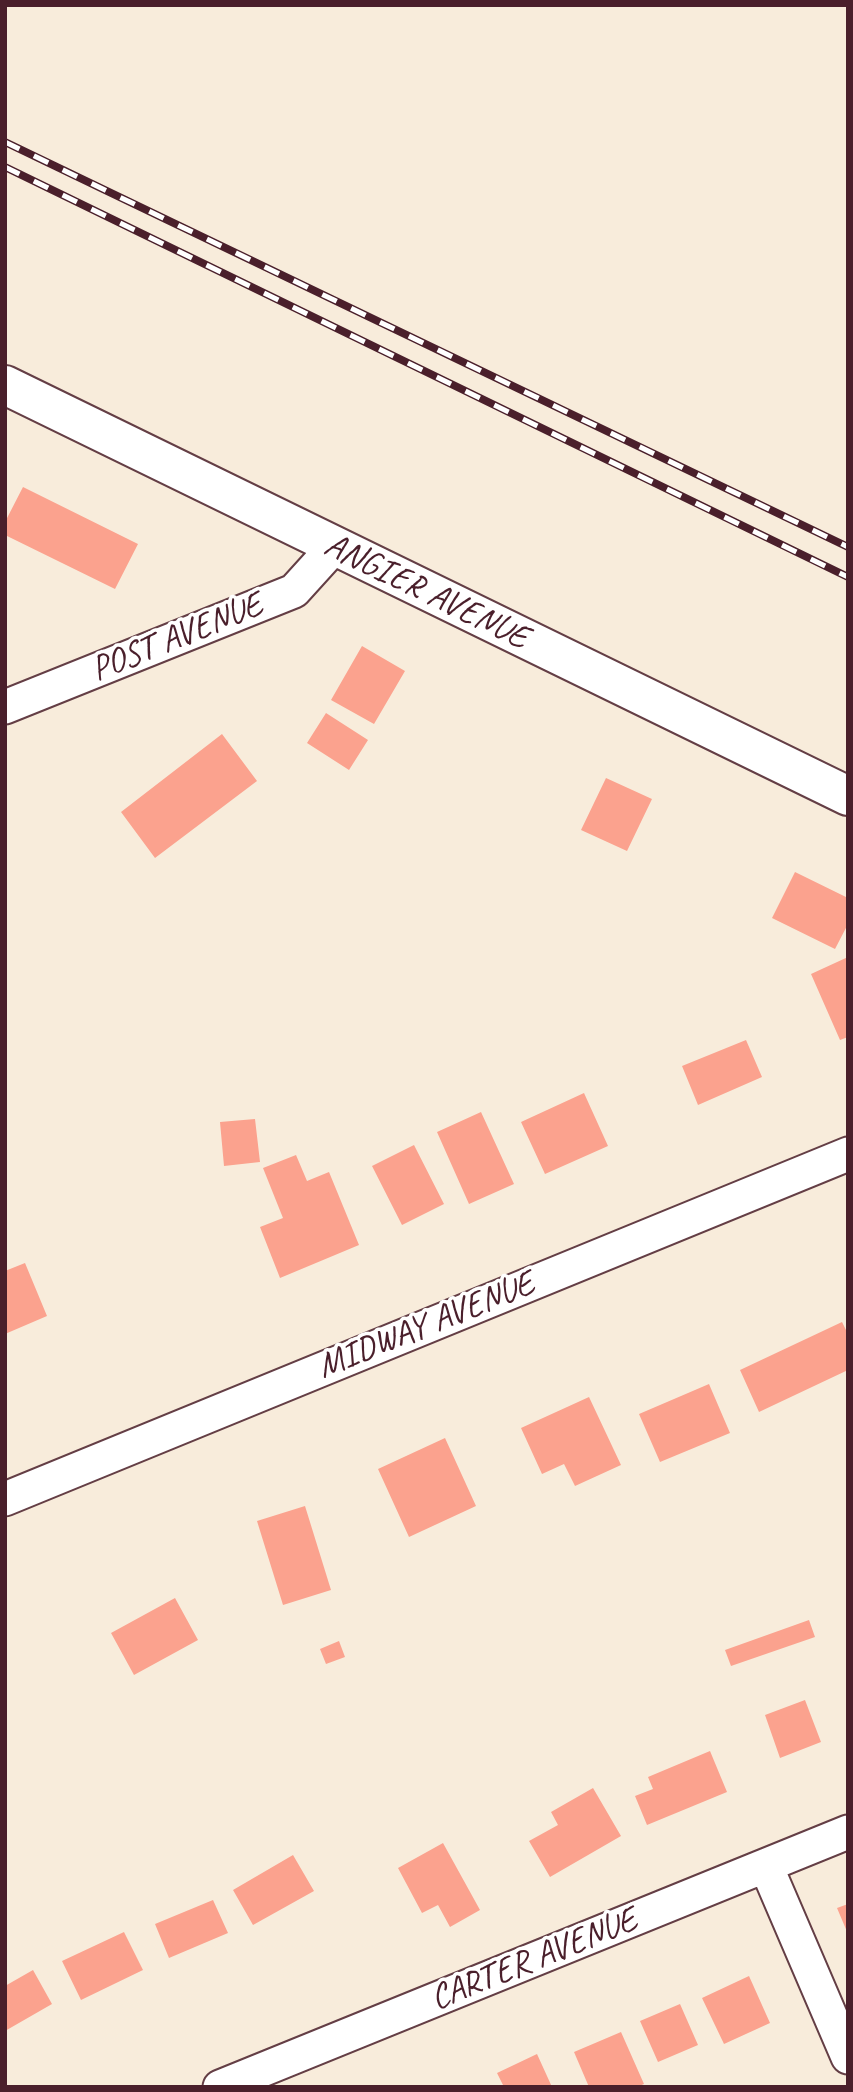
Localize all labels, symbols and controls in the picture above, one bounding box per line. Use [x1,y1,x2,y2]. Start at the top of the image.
street label: ANGIER AVENUE [317,525,535,659]
street label: POST AVENUE [85,585,269,691]
street label: MIDWAY AVENUE [311,1263,541,1389]
street label: CARTER AVENUE [425,1900,643,2020]

